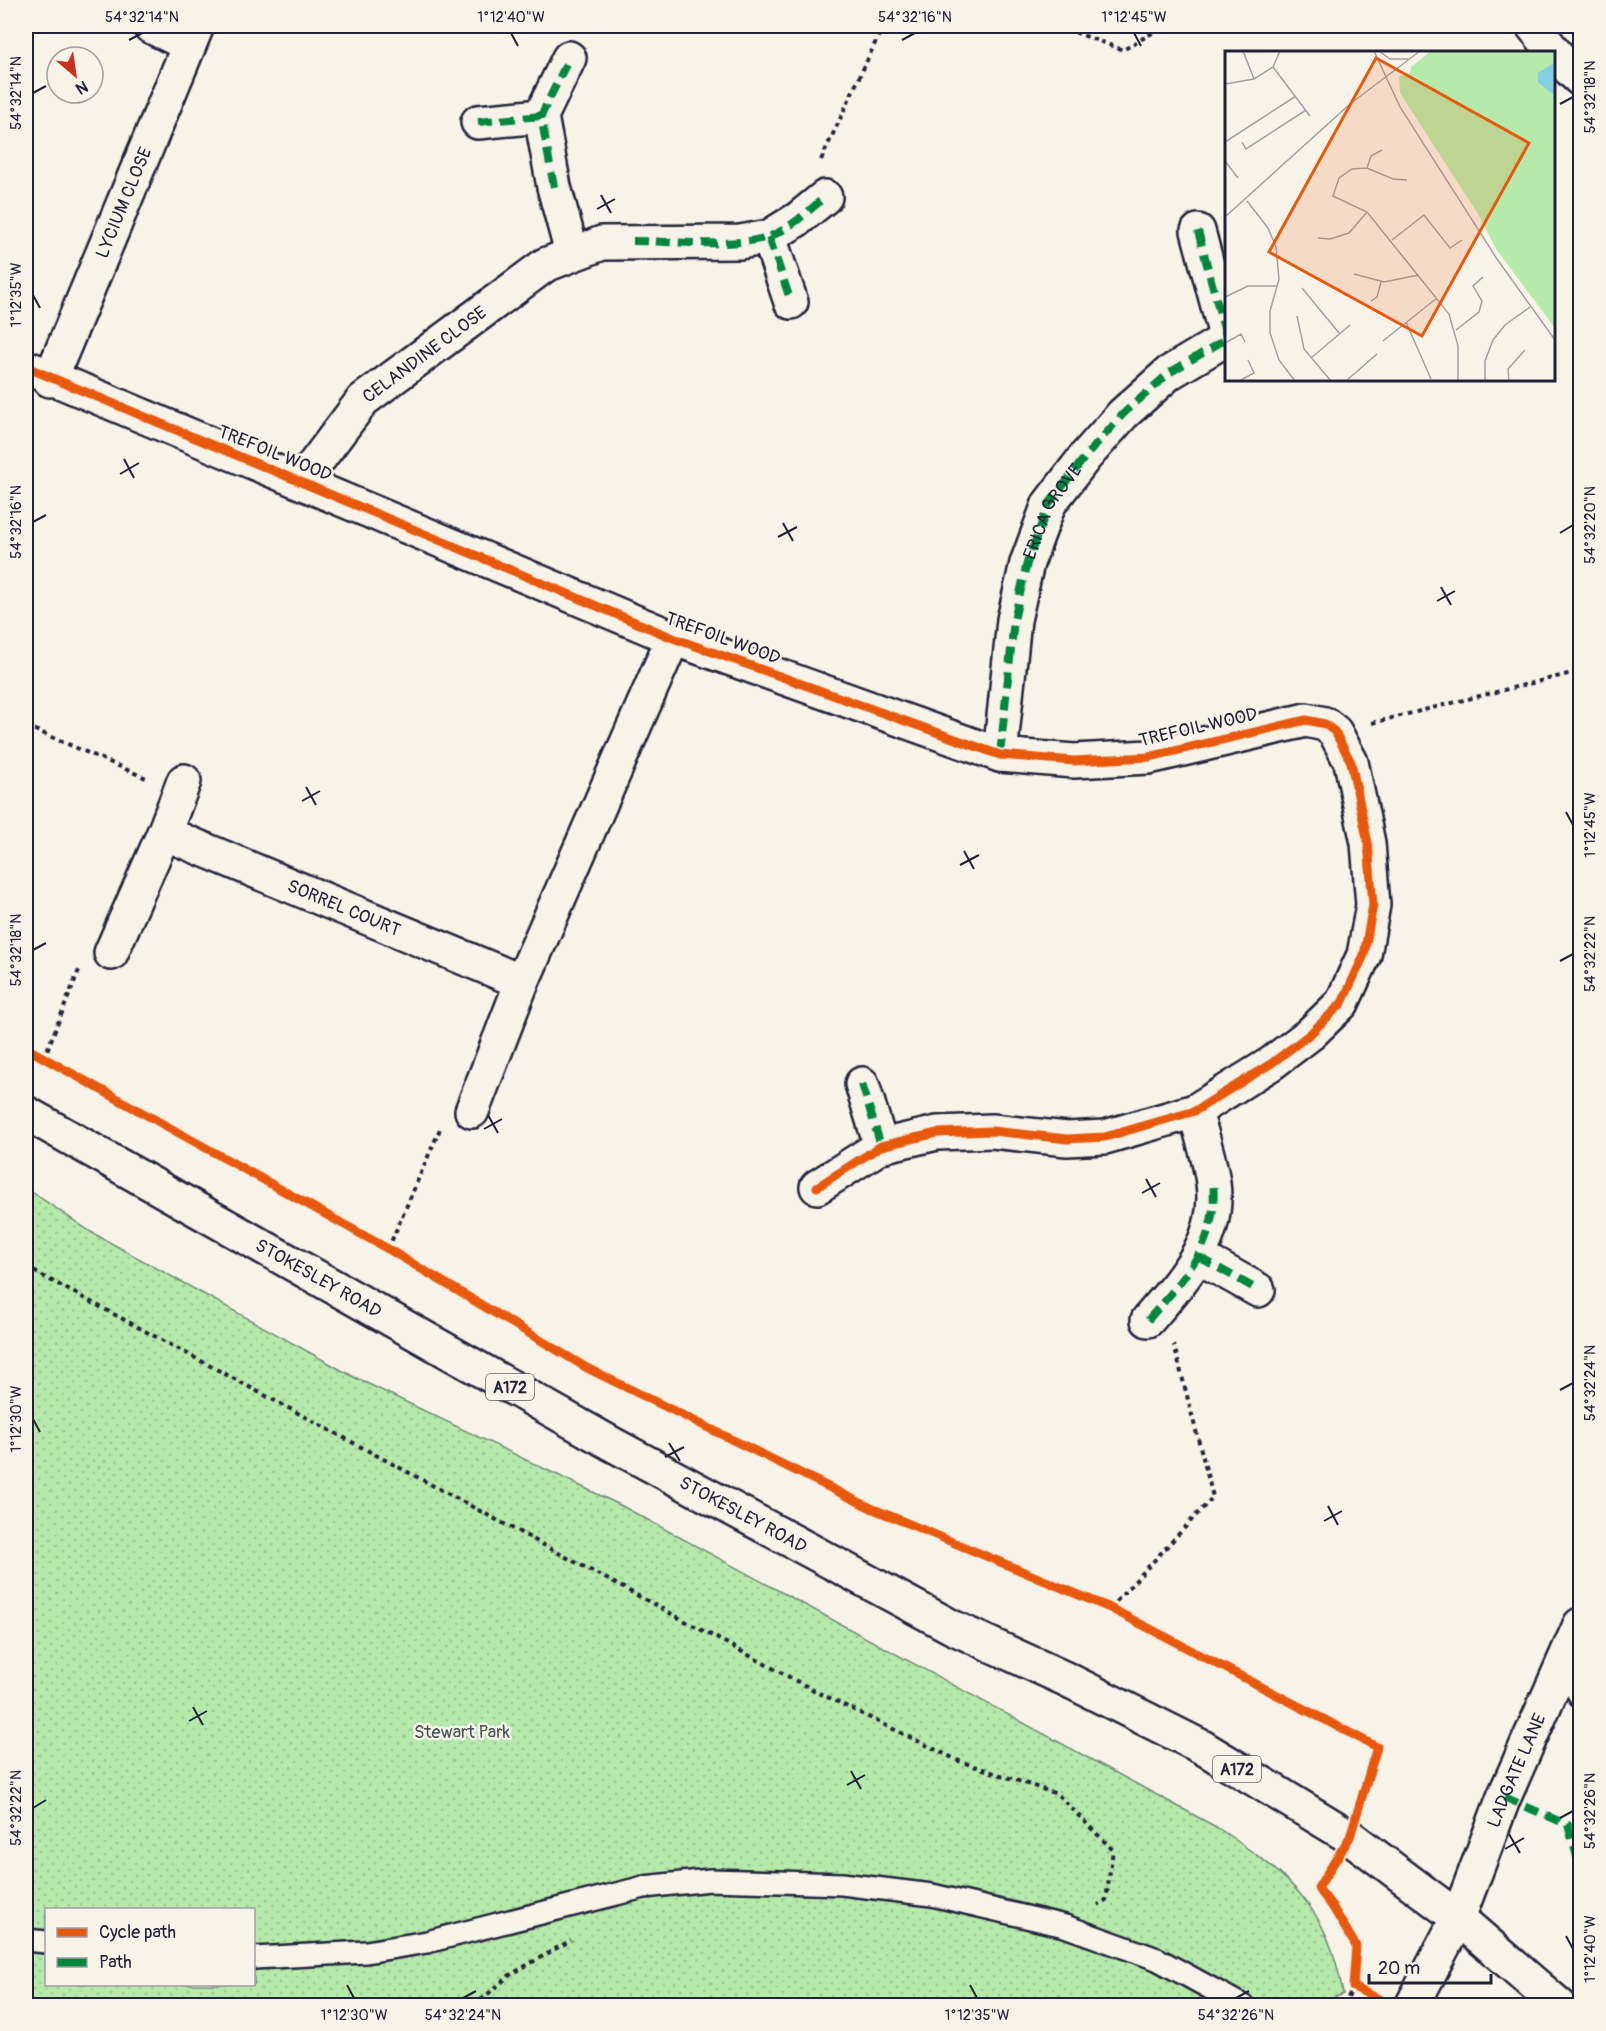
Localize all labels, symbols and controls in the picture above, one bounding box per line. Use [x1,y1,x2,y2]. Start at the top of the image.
text: 54°32'14"N [105,8,179,27]
text: 1°12'40"W [477,8,545,27]
text: 54°32'16"N [878,8,952,27]
text: 1°12'45"W [1101,8,1167,27]
north arrow [45,45,105,105]
inset map [1225,51,1555,381]
text: 54°32'14"N [7,56,26,130]
text: 54°32'18"N [1581,61,1600,133]
text: N [72,76,91,99]
street label: LYCIUM CLOSE [91,144,157,262]
text: 1°12'35"W [7,262,26,328]
street label: CELANDINE CLOSE [358,301,491,408]
street label: TREFOIL WOOD [215,420,335,487]
street label: ERICA GROVE [1018,459,1087,562]
text: 54°32'16"N [7,485,26,559]
text: 54°32'20"N [1581,486,1600,564]
street label: TREFOIL WOOD [662,607,783,670]
street label: TREFOIL WOOD [1137,703,1260,752]
text: 1°12'45"W [1581,792,1600,858]
street label: SORREL COURT [284,875,404,942]
text: 54°32'18"N [7,914,26,986]
text: 54°32'22"N [1581,916,1600,992]
street label: STOKESLEY ROAD [251,1234,386,1323]
text: 54°32'24"N [1581,1345,1600,1421]
road number: A172 [486,1374,534,1400]
text: 1°12'30"W [7,1385,26,1453]
street label: STOKESLEY ROAD [675,1471,811,1559]
street label: LADGATE LANE [1482,1710,1551,1831]
park label: Stewart Park [414,1721,511,1744]
road number: A172 [1213,1756,1261,1782]
text: 54°32'22"N [7,1770,26,1846]
text: 54°32'26"N [1581,1773,1600,1849]
legend [45,1908,255,1986]
text: 1°12'40"W [1581,1915,1600,1983]
text: Cycle path [99,1921,176,1944]
scale bar [1369,1947,1490,1985]
text: Path [99,1951,132,1974]
text: 20 m [1378,1957,1420,1980]
text: 1°12'30"W [320,2006,388,2025]
text: 54°32'24"N [425,2006,501,2025]
text: 1°12'35"W [944,2006,1010,2025]
text: 54°32'26"N [1198,2006,1274,2025]

